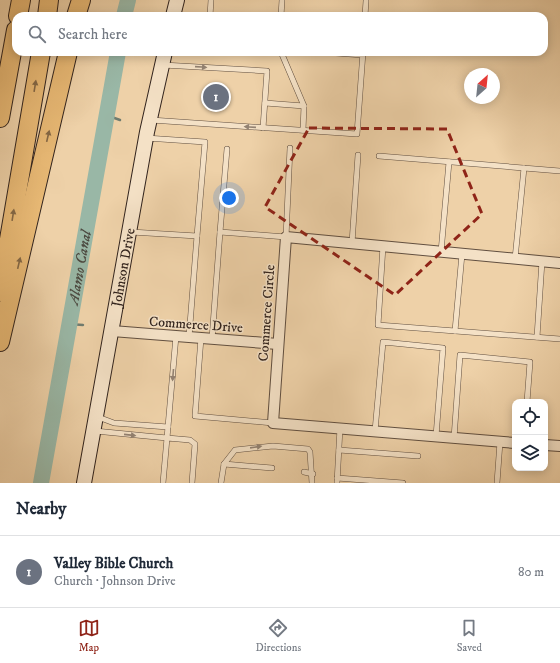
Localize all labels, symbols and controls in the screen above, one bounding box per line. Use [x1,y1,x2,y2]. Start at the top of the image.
search box [12,12,548,56]
icon: search [26,23,48,45]
text: Search here [58,25,127,44]
one-way arrow [195,64,207,71]
north arrow [464,68,500,104]
one-way arrow [32,80,38,93]
pin: 1 [203,82,229,112]
one-way arrow [244,123,256,130]
one-way arrow [46,130,52,143]
your location [219,188,239,208]
one-way arrow [11,209,17,221]
water label: Alamo Canal [64,227,96,308]
street label: Johnson Drive [107,227,140,310]
one-way arrow [16,257,22,269]
street label: Commerce Circle [255,264,279,362]
street label: Commerce Drive [148,313,244,337]
one-way arrow [169,369,176,381]
map controls [512,399,548,471]
button: locate [512,399,548,435]
one-way arrow [124,431,136,438]
button: layers [512,435,548,471]
one-way arrow [250,444,262,450]
text: Nearby [16,498,66,520]
text: Valley Bible Church [54,554,173,573]
text: 1 [27,564,31,580]
text: 80 m [518,564,544,580]
text: Church · Johnson Drive [54,573,176,589]
tab: Map [78,617,100,655]
tab: Directions [256,617,301,655]
tab: Saved [457,617,482,655]

